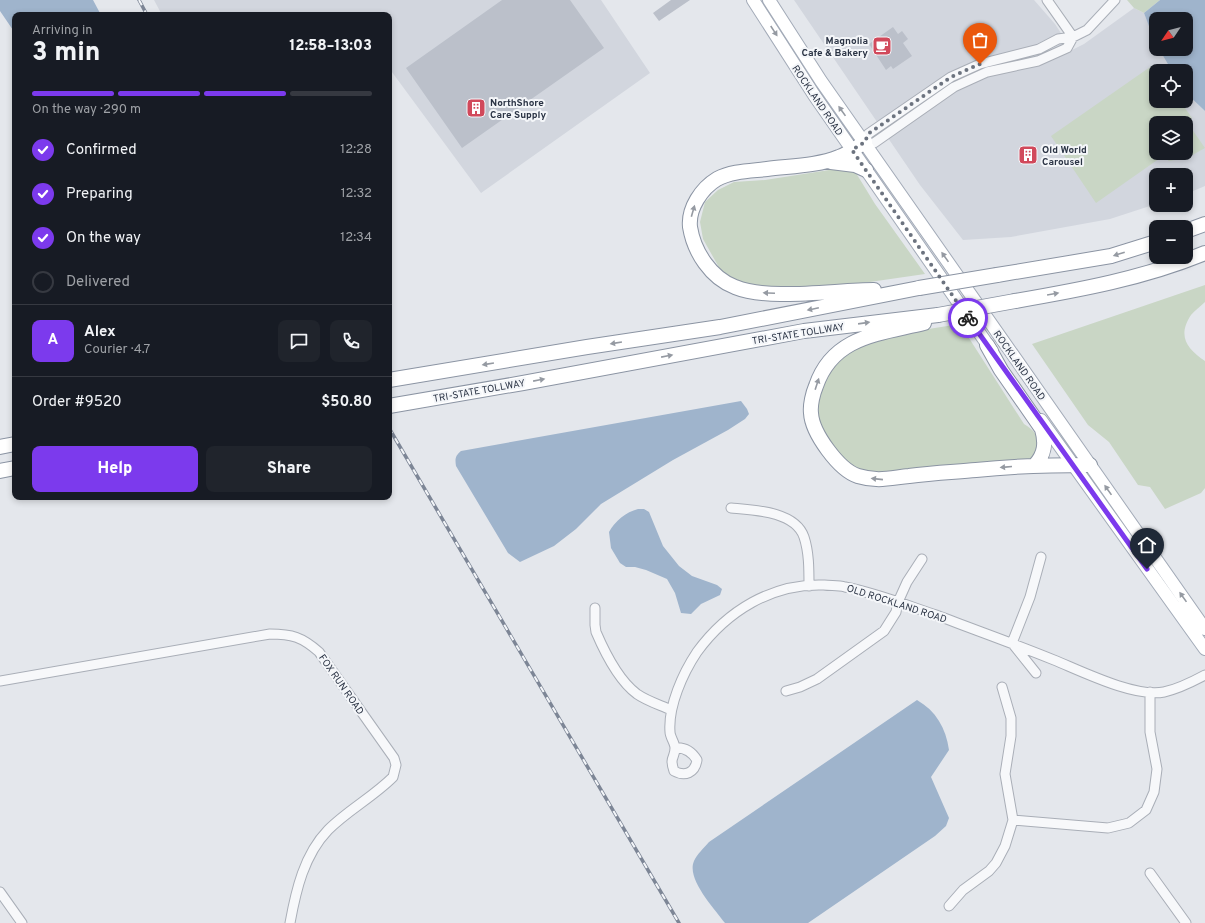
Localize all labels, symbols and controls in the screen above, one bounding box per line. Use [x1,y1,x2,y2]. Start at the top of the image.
north arrow [1149,12,1193,56]
map controls [1149,12,1193,264]
text: Arriving in [32,23,93,39]
pin [963,23,997,64]
one-way arrow [770,26,777,37]
icon: bag [969,29,991,51]
place label: Magnolia Cafe & Bakery [802,35,868,60]
cafe icon: Magnolia Cafe & Bakery [871,35,893,57]
text: 3 min [32,37,100,70]
text: 12:58–13:03 [289,37,372,56]
street label: ROCKLAND ROAD [788,63,845,139]
button: locate [1149,64,1193,108]
building icon: NorthShore Care Supply [465,97,487,119]
place label: NorthShore Care Supply [490,97,546,122]
text: On the way · 290 m [32,102,141,118]
one-way arrow [838,106,846,116]
button: layers [1149,116,1193,160]
icon: check [32,139,54,161]
text: Confirmed [66,141,137,160]
text: 12:28 [340,142,372,158]
building icon: Old World Carousel [1017,144,1039,166]
place label: Old World Carousel [1042,144,1087,169]
button: + [1149,168,1193,212]
icon: check [32,183,54,205]
text: Preparing [66,185,133,204]
text: 12:32 [341,186,372,202]
one-way arrow [690,205,696,218]
button: − [1149,220,1193,264]
icon: check [32,227,54,249]
text: On the way [66,229,141,248]
text: 12:34 [340,230,372,246]
one-way arrow [1113,251,1125,257]
one-way arrow [941,252,949,263]
text: Delivered [66,273,130,292]
one-way arrow [762,290,775,296]
one-way arrow [1047,291,1060,297]
courier [948,298,988,338]
one-way arrow [807,307,819,313]
icon: bike [957,307,979,329]
button: chat [278,320,320,362]
button: phone [330,320,372,362]
one-way arrow [858,320,870,326]
street label: TRI-STATE TOLLWAY [751,321,846,348]
text: Alex [84,323,116,342]
street label: ROCKLAND ROAD [990,328,1048,403]
text: A [48,331,58,350]
one-way arrow [610,340,622,346]
text: Courier · 4.7 [84,342,150,358]
one-way arrow [661,353,673,359]
one-way arrow [482,361,494,367]
street label: TRI-STATE TOLLWAY [432,377,527,406]
one-way arrow [533,377,545,383]
one-way arrow [814,378,820,390]
text: Order #9520 [32,393,122,412]
text: $50.80 [321,393,372,412]
button: Help [32,446,198,492]
button: Share [206,446,372,492]
one-way arrow [1000,464,1013,471]
one-way arrow [871,475,883,482]
one-way arrow [1104,485,1112,495]
pin [1130,528,1164,569]
icon: home [1136,534,1158,556]
street label: OLD ROCKLAND ROAD [845,582,948,627]
one-way arrow [1179,591,1187,602]
street label: FOX RUN ROAD [315,652,366,718]

